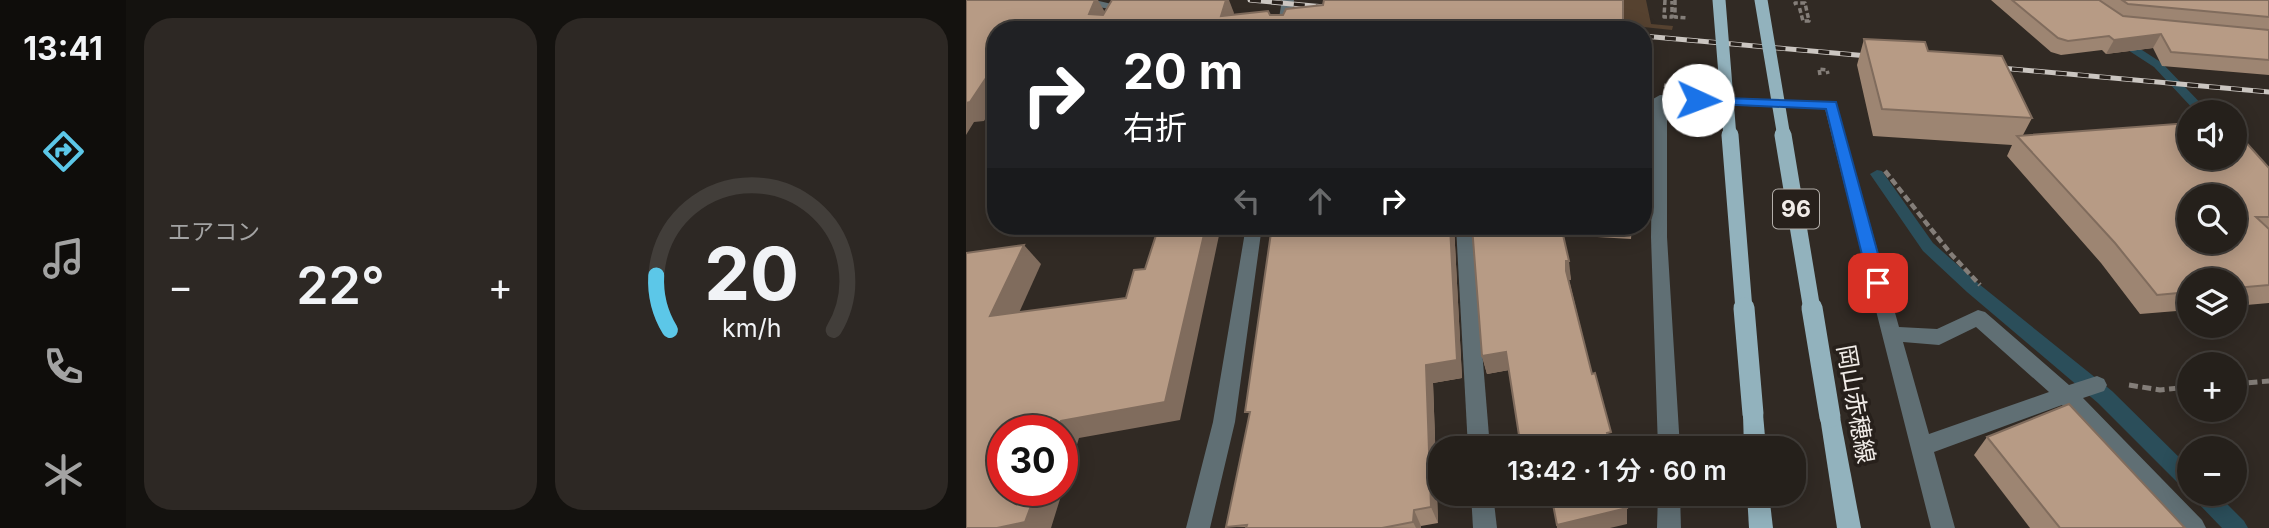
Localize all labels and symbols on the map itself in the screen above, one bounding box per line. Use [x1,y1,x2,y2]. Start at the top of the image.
position arrow [1661,63,1735,137]
road number: 96 [1773,190,1819,229]
pin [1848,253,1908,313]
street label: 岡山赤穂線 [1831,342,1881,466]
speed limit sign: 30 [987,415,1078,506]

